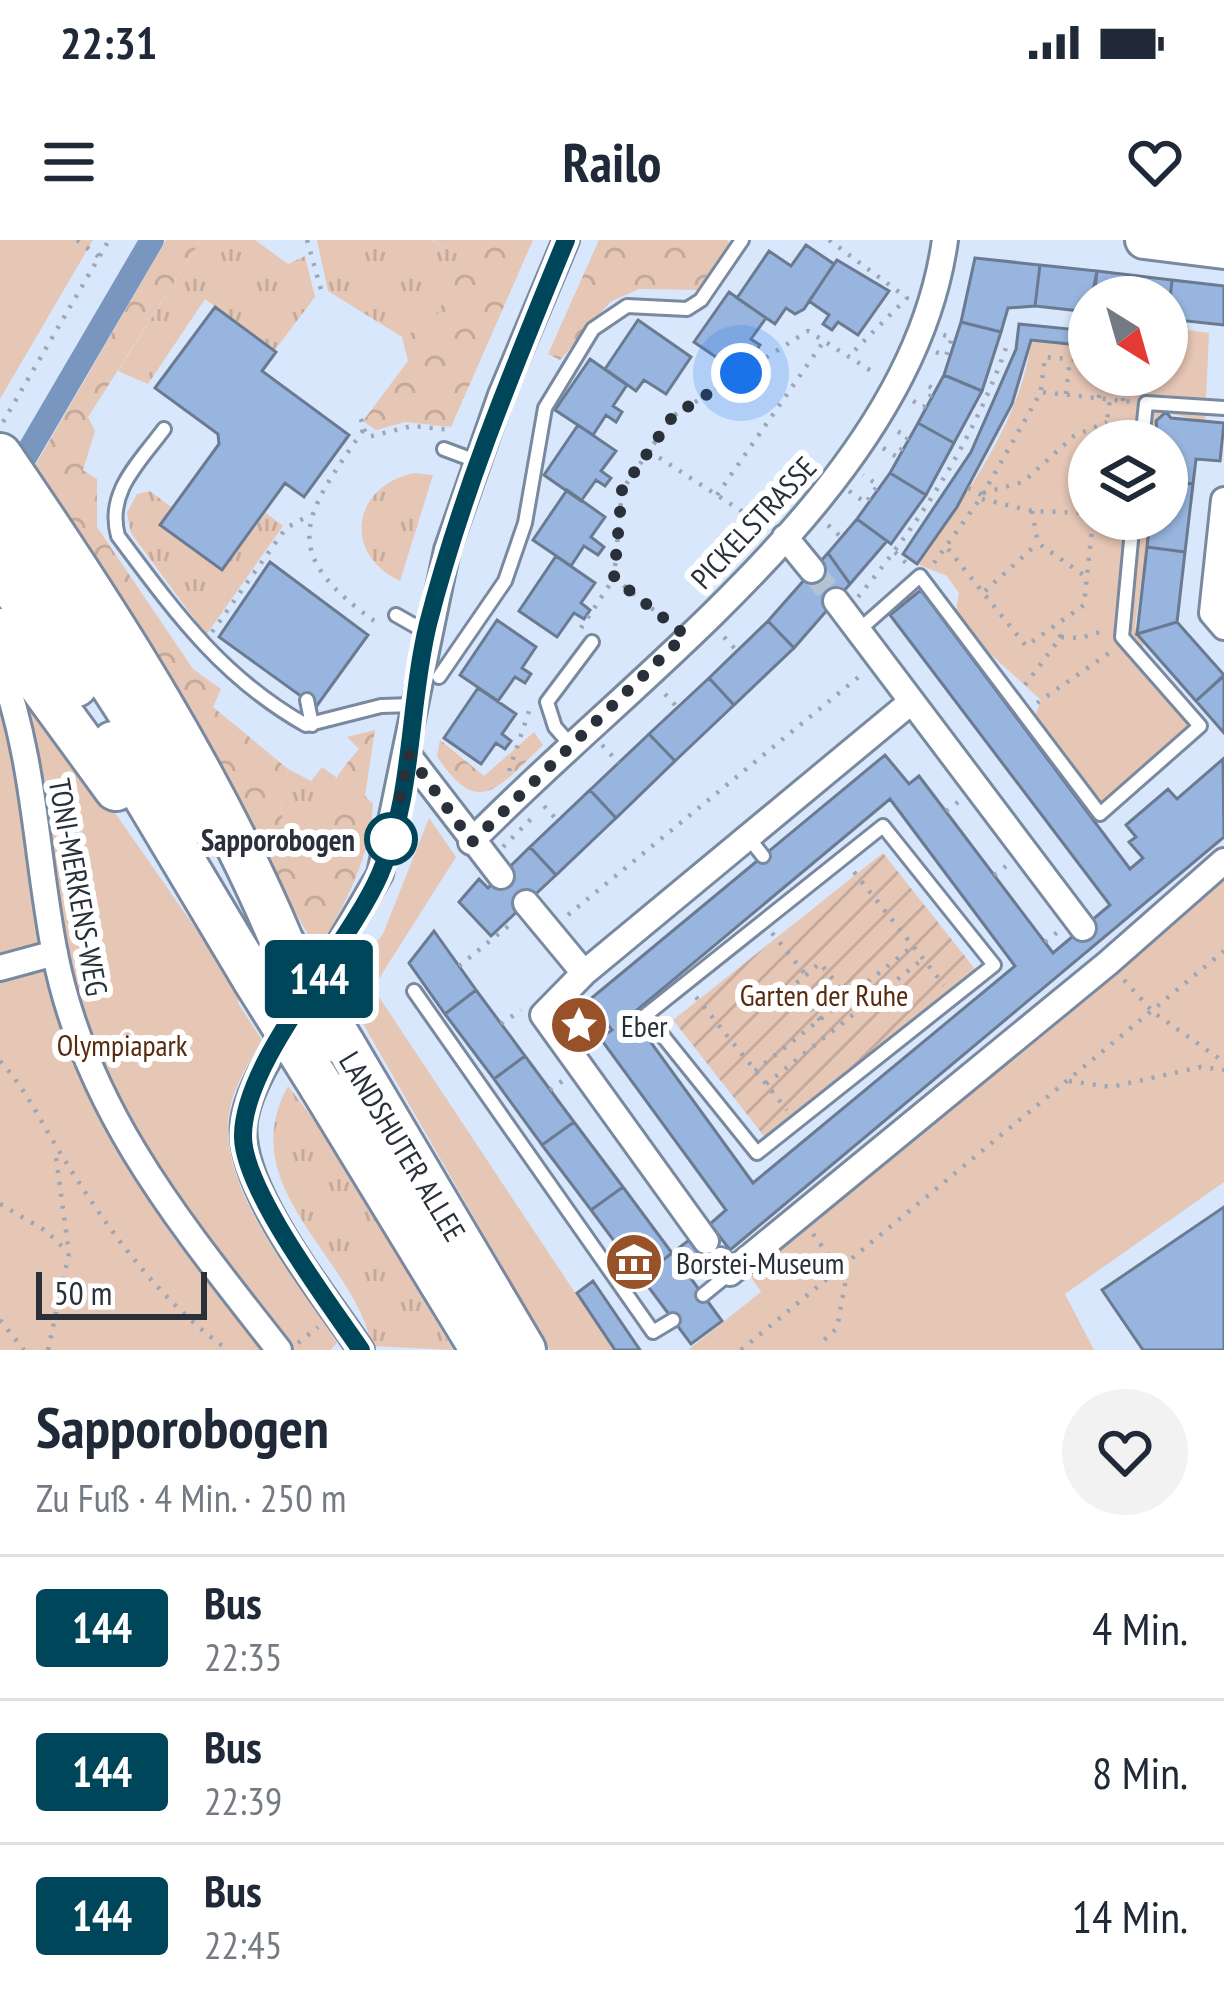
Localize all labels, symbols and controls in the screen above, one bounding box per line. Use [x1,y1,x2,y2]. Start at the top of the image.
text: 22:31 [60,13,157,71]
text: Railo [563,127,661,197]
icon: menu [36,129,102,195]
icon: heart [1122,129,1188,195]
north arrow [1068,276,1188,396]
map controls [1068,276,1188,540]
your location [711,343,771,403]
button: layers [1068,420,1188,540]
street label: PICKELSTRASSE [682,448,824,596]
street label: TONI-MERKENS-WEG [41,775,117,999]
marker: Sapporobogen [366,814,416,864]
place label: Sapporobogen [201,820,355,859]
line badge: 144 [250,940,388,1018]
text: 144 [289,951,349,1006]
park label: Garten der Ruhe [740,975,908,1014]
place icon: Eber [548,994,610,1056]
place label: Eber [621,1006,668,1045]
park label: Olympiapark [57,1025,188,1064]
street label: LANDSHUTER ALLEE [331,1044,475,1248]
museum icon: Borstei-Museum [603,1231,665,1293]
place label: Borstei-Museum [676,1243,844,1282]
scale bar [36,1266,207,1319]
text: 50 m [54,1271,112,1314]
button: heart [1062,1389,1188,1515]
text: Sapporobogen [36,1390,329,1464]
text: Zu Fuß · 4 Min. · 250 m [36,1472,346,1523]
text: Bus [204,1573,262,1631]
text: 4 Min. [1092,1599,1188,1657]
text: 144 [72,1600,132,1655]
text: 22:35 [204,1631,282,1682]
text: Bus [204,1717,262,1775]
text: 8 Min. [1092,1743,1188,1801]
text: 144 [72,1744,132,1799]
text: 22:39 [204,1775,282,1826]
text: Bus [204,1861,262,1919]
text: 14 Min. [1072,1887,1188,1945]
text: 144 [72,1888,132,1943]
text: 22:45 [204,1919,282,1970]

